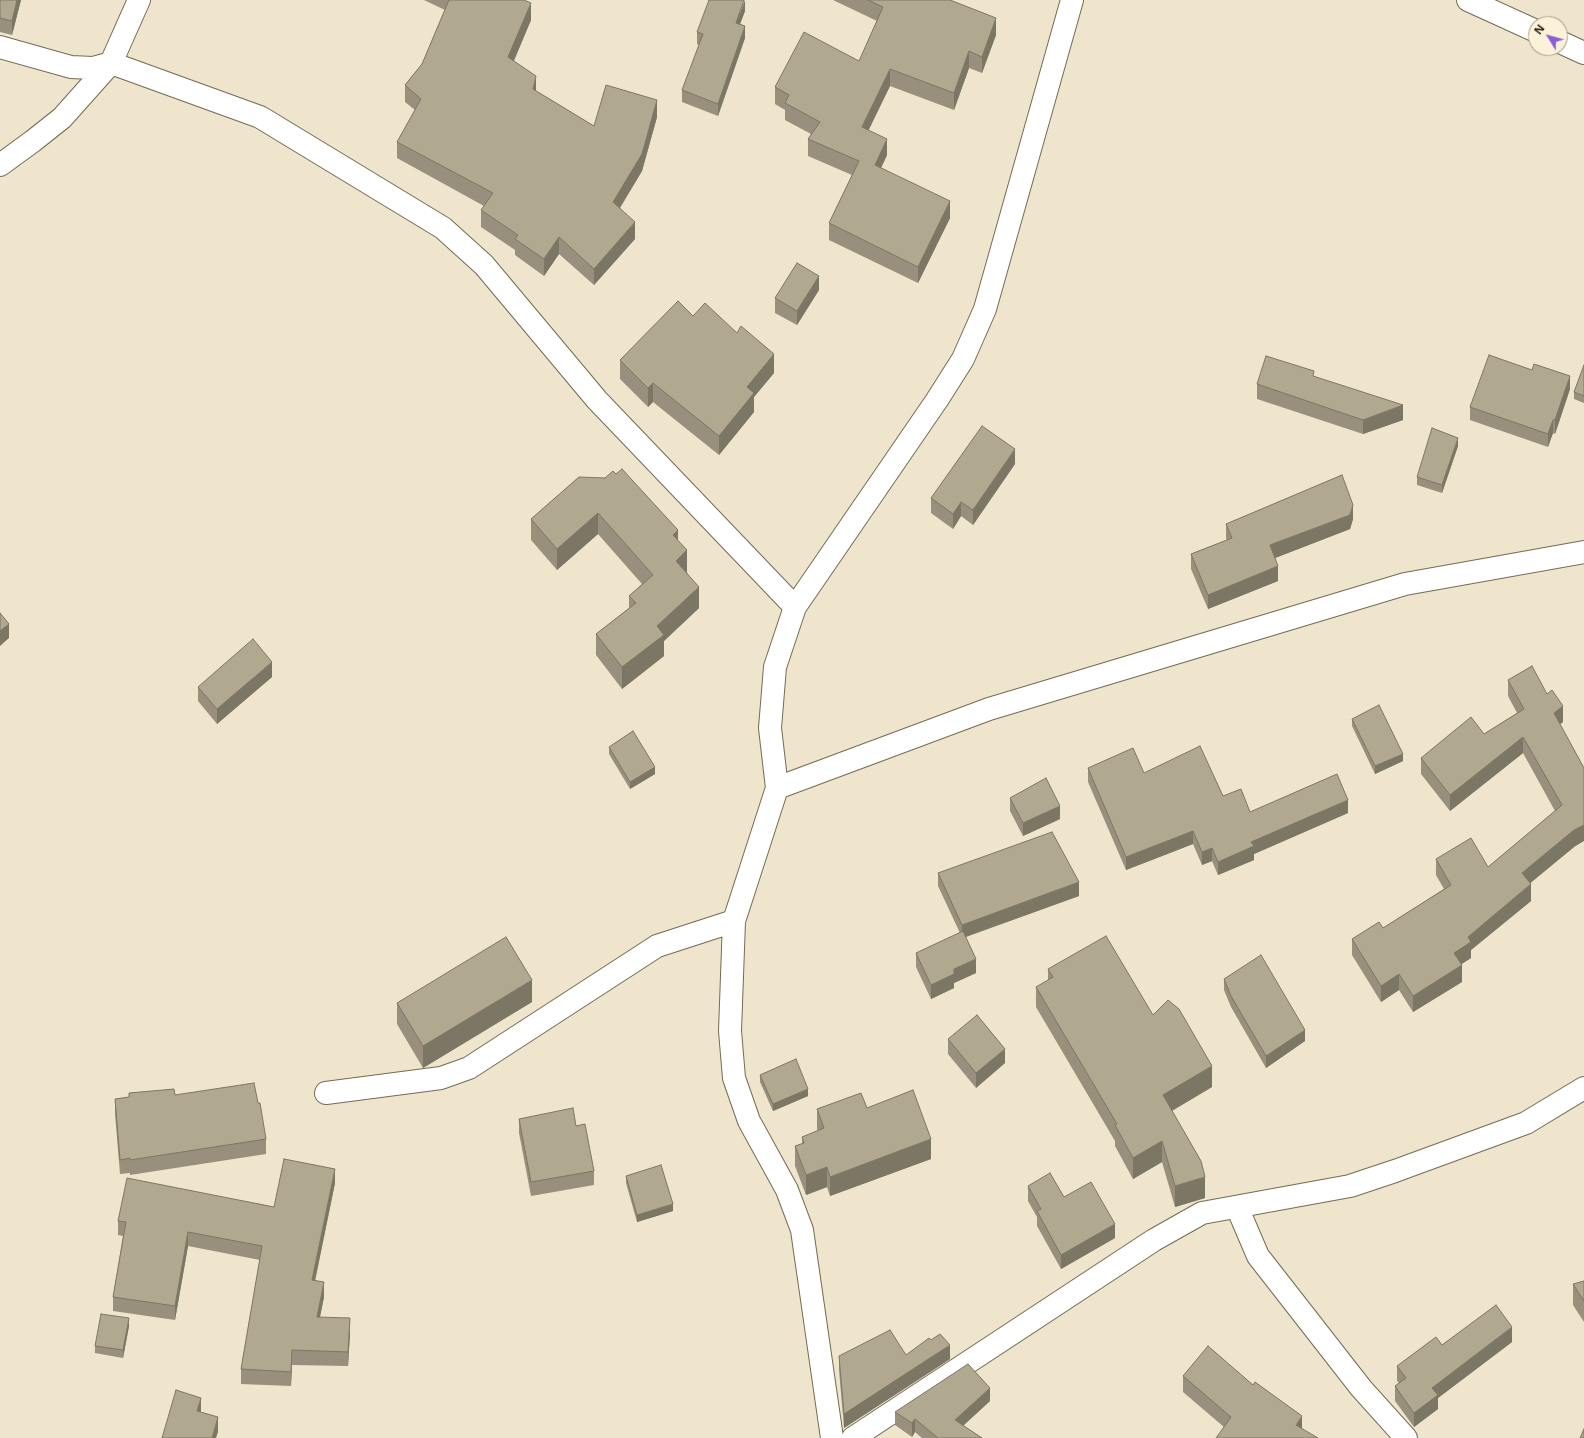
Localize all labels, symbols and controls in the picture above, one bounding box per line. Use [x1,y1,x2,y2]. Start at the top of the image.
north arrow [1528,16,1568,56]
text: N [1530,21,1547,37]

